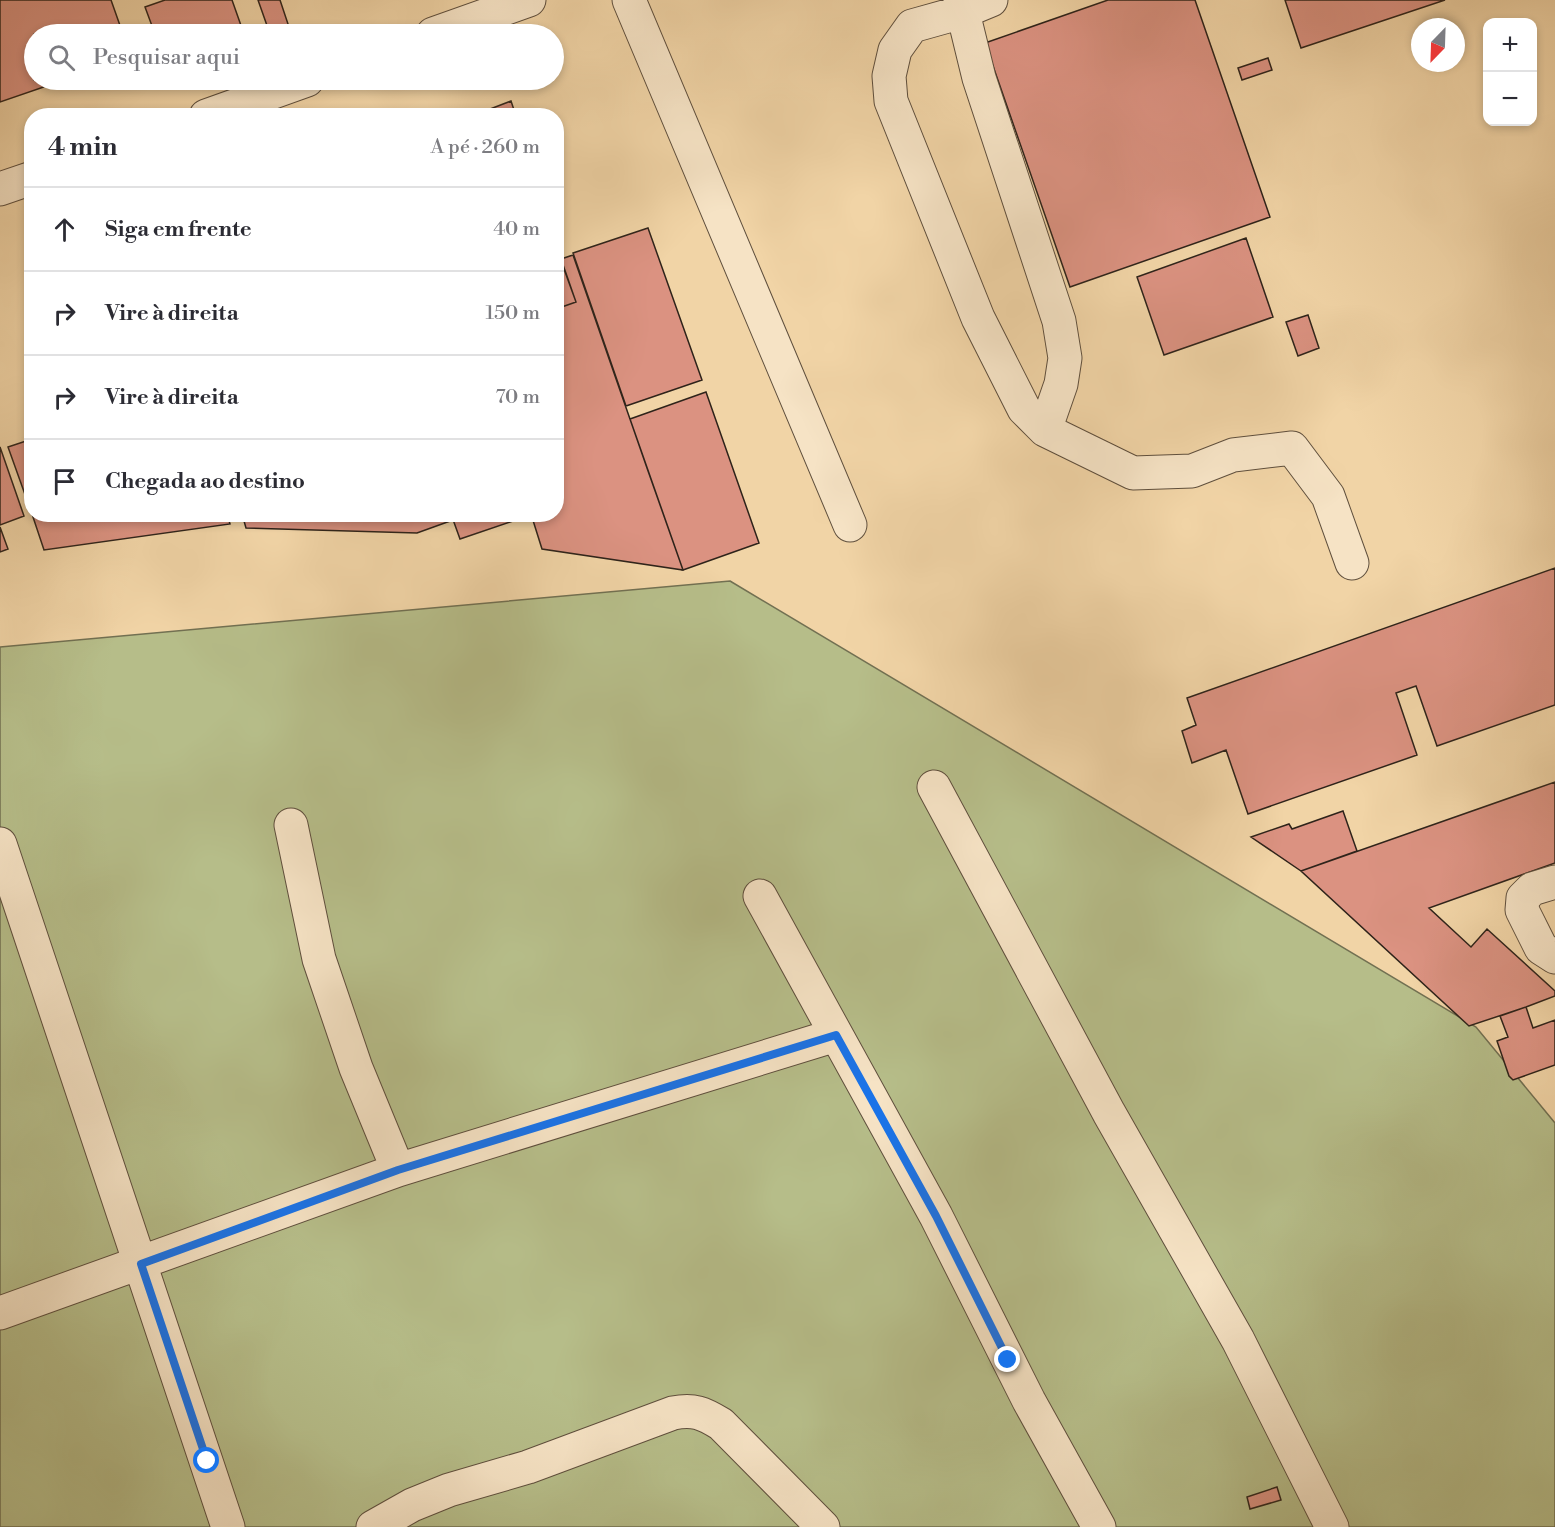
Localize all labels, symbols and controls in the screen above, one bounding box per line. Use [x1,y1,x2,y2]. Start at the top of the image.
north arrow [1411,18,1465,72]
map controls [1483,18,1537,126]
button: + [1483,18,1537,72]
search box [24,24,564,90]
icon: search [45,41,78,74]
text: Pesquisar aqui [93,44,240,71]
button: − [1483,72,1537,126]
text: 4 min [48,131,118,163]
text: A pé · 260 m [431,135,540,160]
icon: ahead [48,213,81,246]
text: Siga em frente [105,216,252,243]
text: 40 m [493,217,540,242]
icon: right [48,297,81,330]
text: Vire à direita [105,300,239,327]
text: 150 m [485,301,540,326]
icon: right [48,381,81,414]
text: Vire à direita [105,384,239,411]
text: 70 m [496,385,540,410]
icon: arrive [48,465,81,498]
text: Chegada ao destino [105,468,305,495]
route end [994,1346,1020,1372]
route start [193,1447,219,1473]

